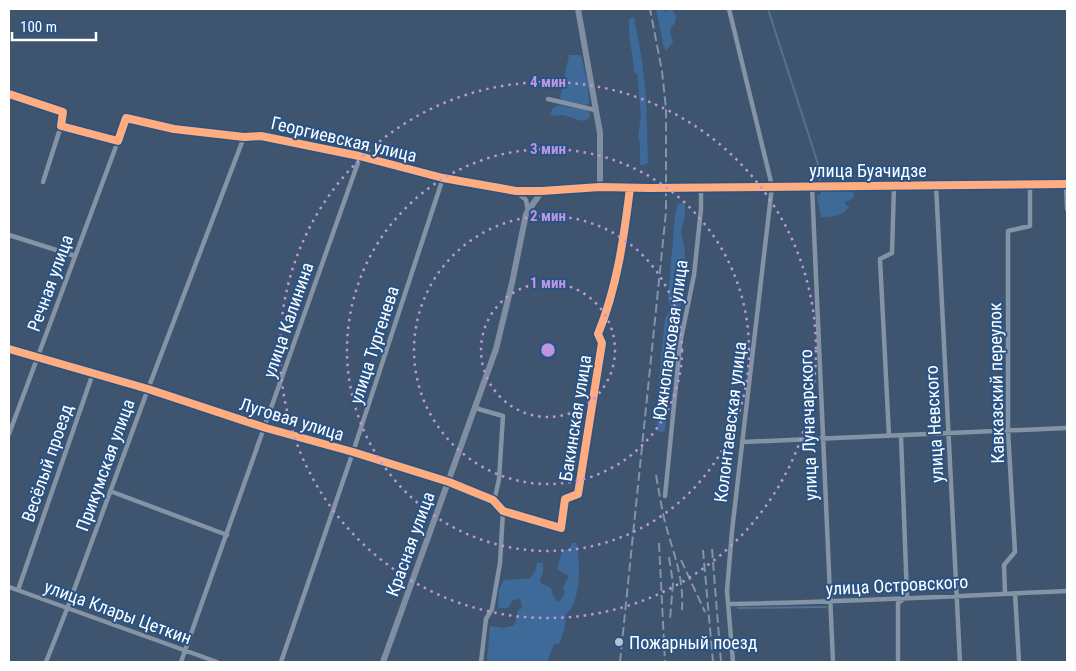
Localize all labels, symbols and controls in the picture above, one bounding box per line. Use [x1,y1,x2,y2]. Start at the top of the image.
scale bar [12,10,96,42]
text: 100 m [20,18,57,36]
text: 4 мин [530,73,566,91]
street label: Георгиевская улица [269,112,419,166]
text: 3 мин [530,140,566,158]
street label: улица Буачидзе [809,160,927,181]
text: 2 мин [530,207,566,225]
street label: Речная улица [23,232,77,334]
street label: Южнопарковая улица [648,258,692,422]
street label: улица Калинина [258,259,318,381]
text: 1 мин [530,274,566,292]
street label: улица Тургенева [345,283,403,407]
street label: Кавказский переулок [984,302,1008,464]
street label: Колонтаевская улица [710,340,750,504]
centre of rings [539,341,557,359]
street label: улица Луначарского [795,349,821,501]
street label: Бакинская улица [555,353,595,483]
street label: улица Невского [920,365,948,483]
street label: Луговая улица [237,393,347,445]
street label: Прикумская улица [71,396,139,534]
street label: Весёлый проезд [17,401,77,525]
street label: Красная улица [381,489,439,599]
street label: улица Островского [825,571,969,599]
street label: улица Клары Цеткин [41,576,195,648]
place label: Пожарный поезд [629,632,758,653]
marker: Пожарный поезд [613,636,625,648]

